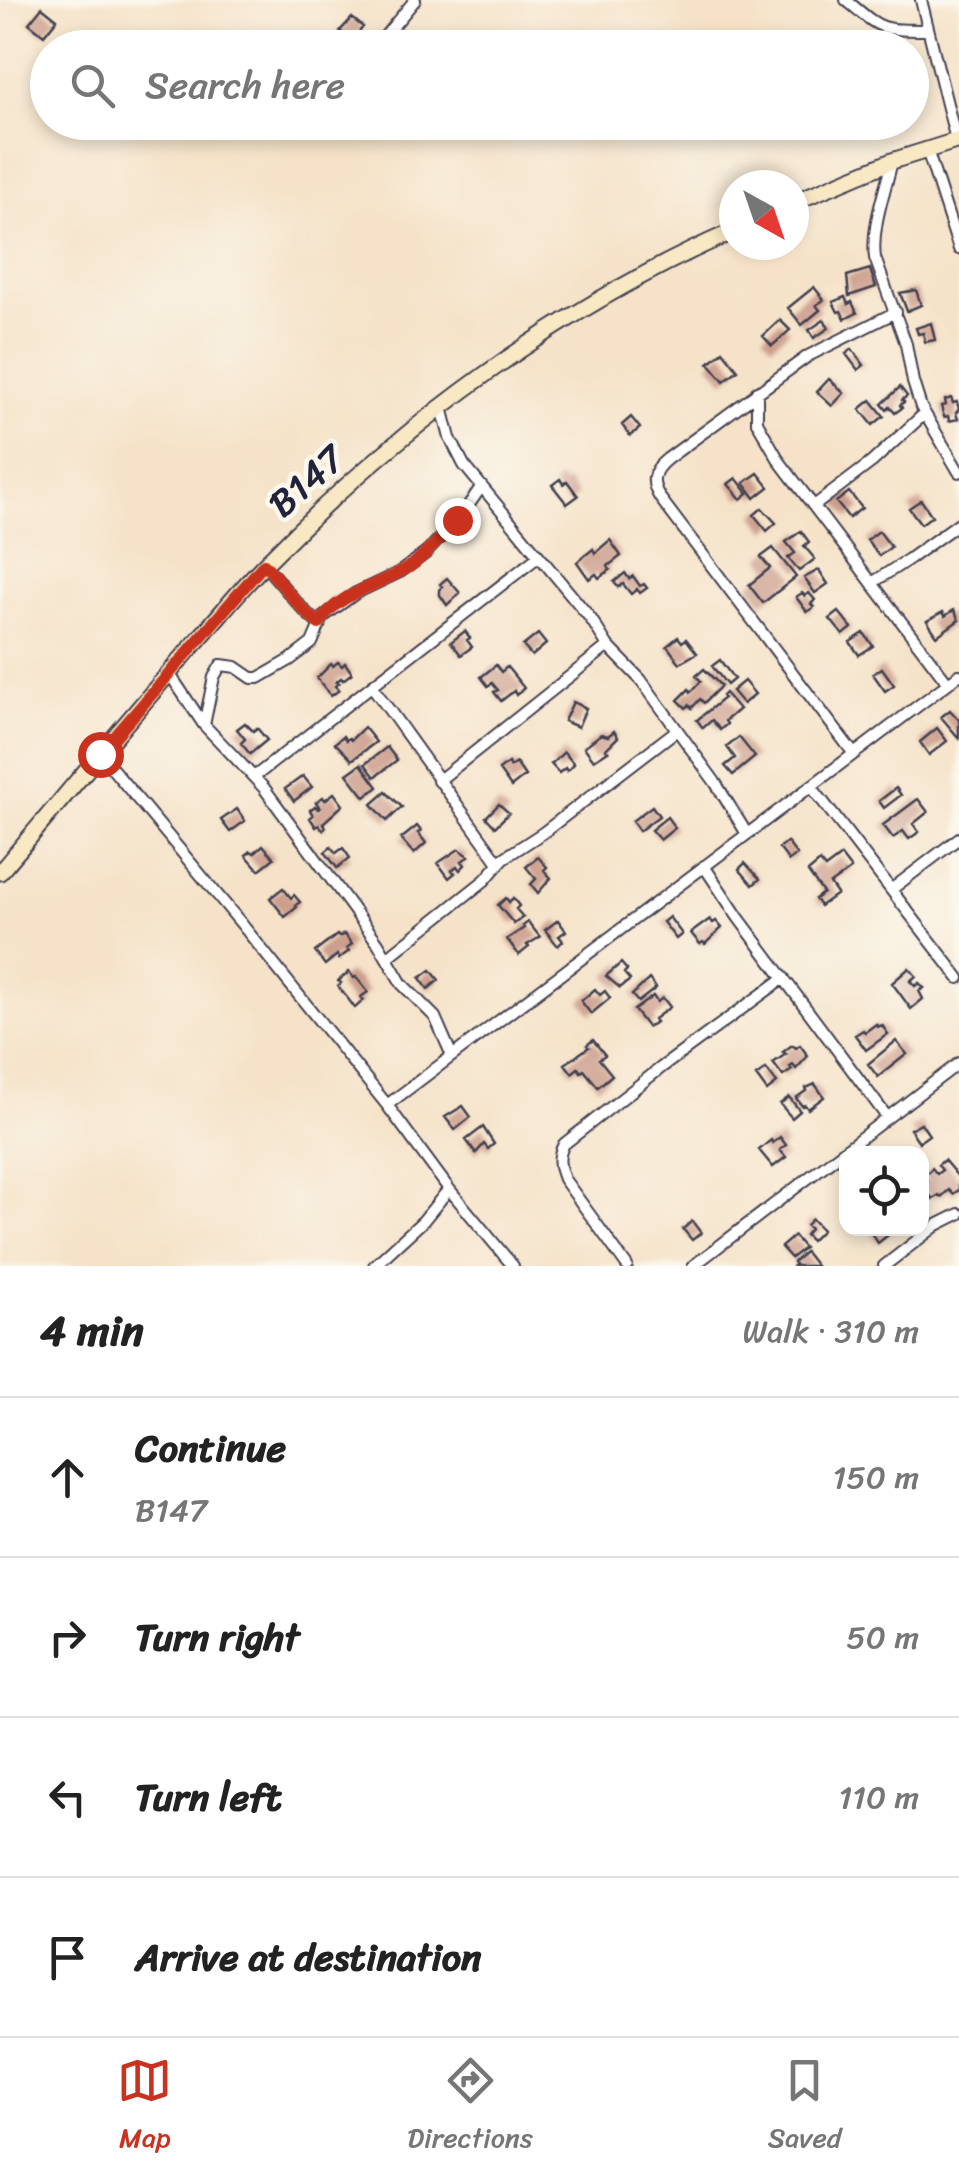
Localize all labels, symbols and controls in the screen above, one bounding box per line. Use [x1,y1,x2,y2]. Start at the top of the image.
search box [30,30,929,140]
text: Search here [145,52,345,119]
icon: search [65,58,120,113]
north arrow [719,170,809,260]
street label: B147 [252,426,362,535]
route end [435,498,481,544]
route start [78,732,124,778]
map controls [839,1146,929,1236]
button: locate [839,1146,929,1236]
text: 4 min [40,1294,144,1368]
text: Walk · 310 m [743,1303,919,1360]
text: Continue [135,1415,286,1482]
text: 150 m [833,1449,919,1506]
icon: ahead [40,1450,95,1505]
text: B147 [135,1482,207,1539]
text: Turn right [135,1604,300,1671]
text: 50 m [846,1609,919,1666]
icon: right [40,1610,95,1665]
text: Turn left [135,1764,281,1831]
text: 110 m [838,1769,919,1826]
icon: left [40,1770,95,1825]
text: Arrive at destination [135,1924,482,1991]
icon: arrive [40,1930,95,1985]
tab: Map [117,2053,172,2162]
tab: Directions [407,2053,533,2162]
tab: Saved [768,2053,842,2162]

